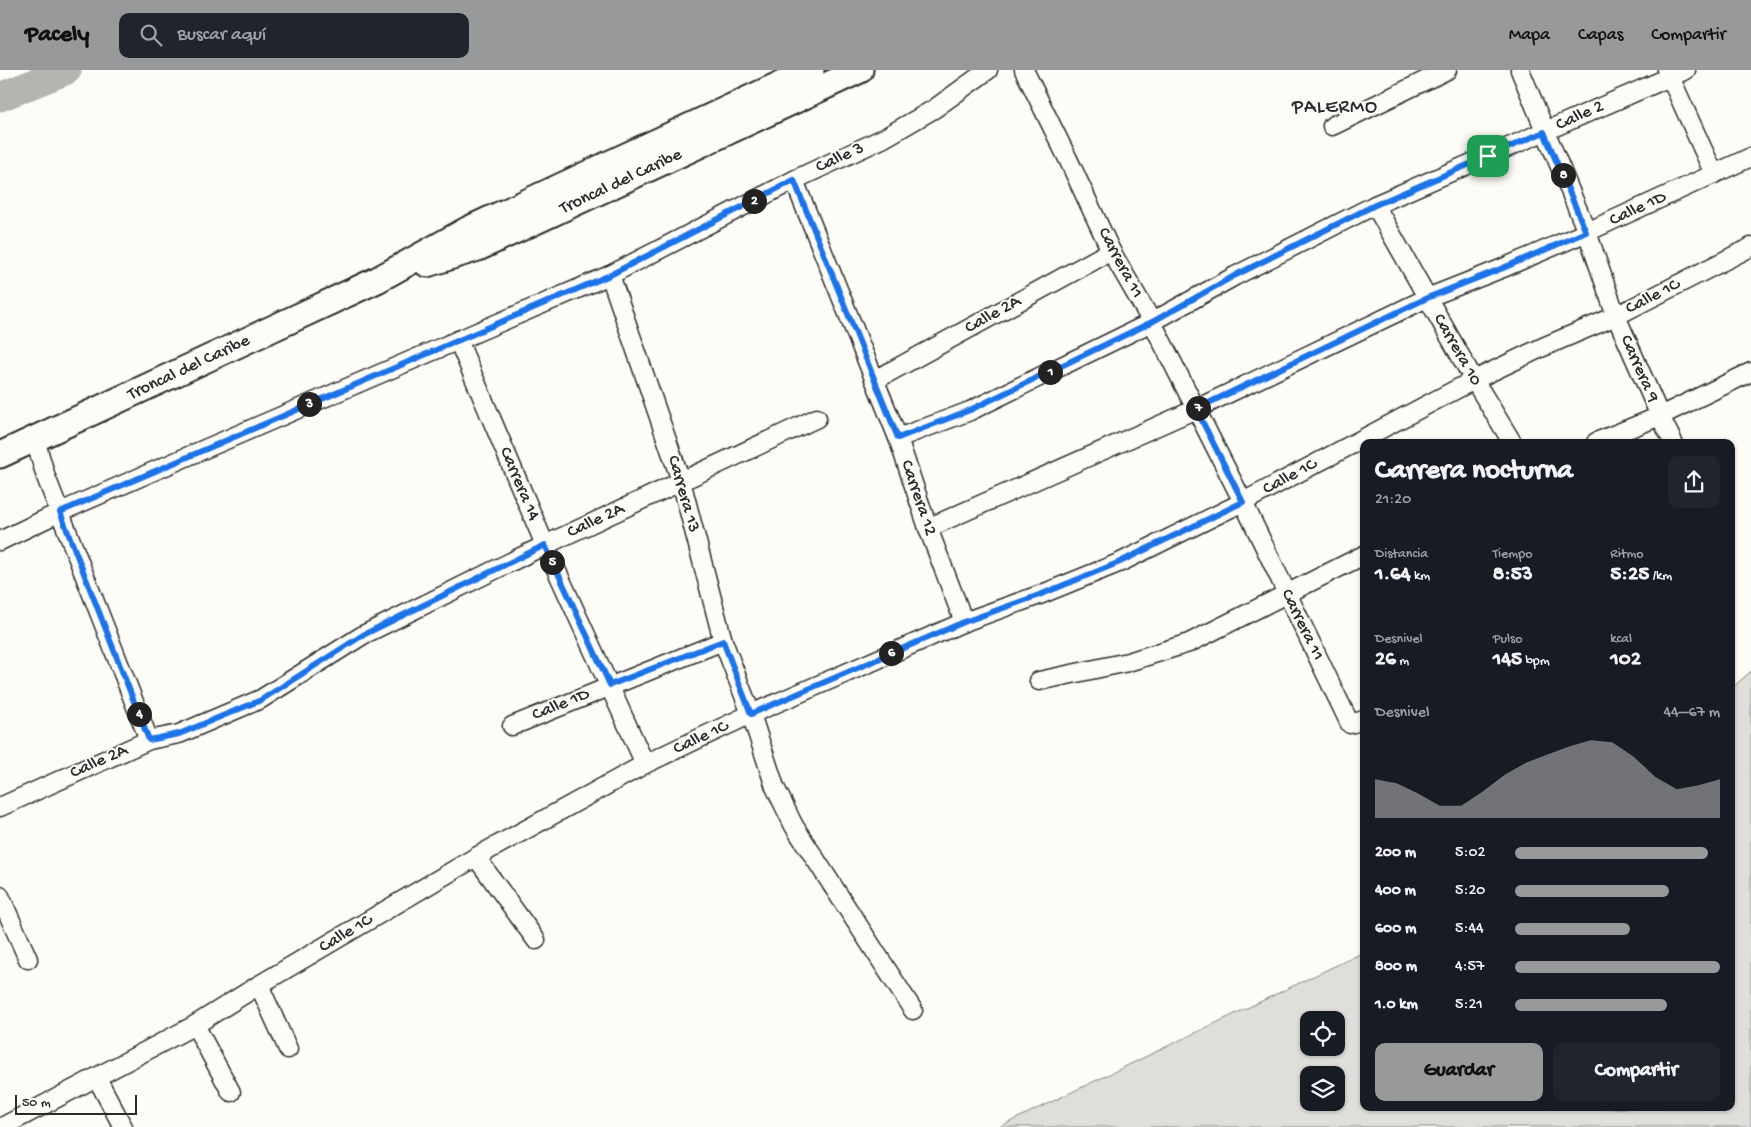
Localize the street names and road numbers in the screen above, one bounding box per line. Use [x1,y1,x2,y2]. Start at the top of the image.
street label: Calle 2 [1553,96,1607,136]
street label: Calle 3 [813,138,867,178]
street label: Troncal del Caribe [556,144,686,220]
street label: Calle 1D [1606,187,1670,231]
street label: Carrera 11 [1093,224,1147,302]
street label: Calle 1C [1622,274,1685,320]
street label: Calle 2A [961,290,1026,339]
street label: Carrera 10 [1428,310,1486,390]
street label: Troncal del Caribe [124,330,254,406]
street label: Carrera 9 [1615,332,1663,406]
street label: Carrera 14 [494,444,544,525]
street label: Carrera 13 [662,453,704,535]
street label: Calle 1C [1259,453,1322,500]
street label: Carrera 12 [895,457,941,539]
street label: Calle 2A [564,498,629,543]
street label: Carrera 11 [1276,586,1328,664]
street label: Calle 1D [529,684,593,726]
street label: Calle 1C [670,716,733,760]
street label: Calle 2A [67,740,132,784]
street label: Calle 1C [316,909,377,958]

